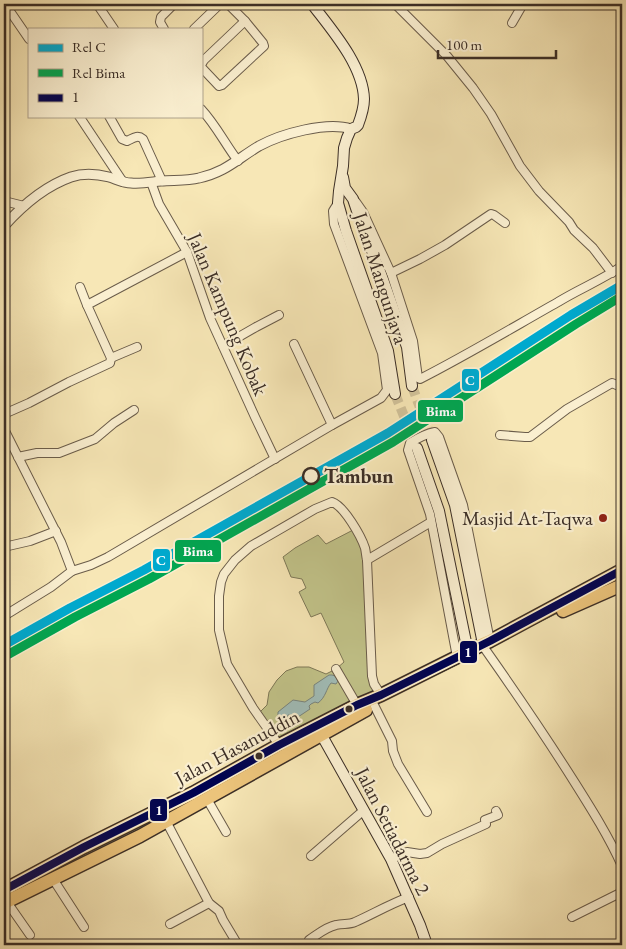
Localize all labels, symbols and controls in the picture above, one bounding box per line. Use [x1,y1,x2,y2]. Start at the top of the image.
legend [28,28,202,118]
scale bar [438,28,556,60]
text: 100 m [446,35,483,54]
text: Rel C [72,37,106,56]
text: Rel Bima [72,63,125,82]
text: 1 [72,87,79,106]
street label: Jalan Mangunjaya [347,207,415,347]
street label: Jalan Kampung Kobak [181,227,274,400]
line badge: C [461,368,480,392]
text: C [465,371,475,389]
line badge: Bima [417,399,464,423]
text: Bima [426,402,457,420]
place label: Tambun [324,463,394,489]
marker: Tambun [302,467,320,485]
place label: Masjid At-Taqwa [462,505,593,531]
marker: Masjid At-Taqwa [597,512,609,524]
line badge: Bima [174,539,222,563]
text: Bima [183,542,214,560]
line badge: C [152,548,171,572]
text: C [156,551,166,569]
line badge: 1 [459,640,478,664]
text: 1 [464,643,472,661]
street label: Jalan Hasanuddin [168,703,304,792]
unlabelled marker [344,704,354,714]
unlabelled marker [254,751,264,761]
street label: Jalan Setiadarma 2 [349,761,437,900]
line badge: 1 [149,798,168,822]
text: 1 [155,801,163,819]

